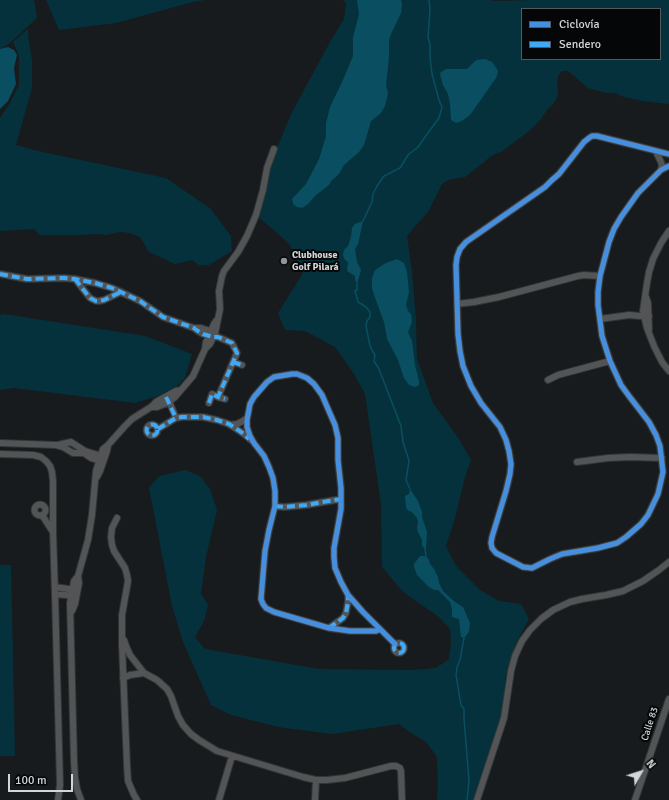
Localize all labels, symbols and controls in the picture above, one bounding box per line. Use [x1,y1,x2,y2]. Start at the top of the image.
legend [521,8,661,60]
text: Ciclovía [559,17,600,32]
text: Sendero [559,37,601,52]
place label: Clubhouse Golf Pilará [292,249,339,272]
marker: Clubhouse Golf Pilará [279,256,289,266]
street label: Calle 83 [639,706,661,742]
north arrow [621,752,661,792]
text: N [643,757,658,771]
scale bar [10,766,75,792]
text: 100 m [15,773,47,788]

